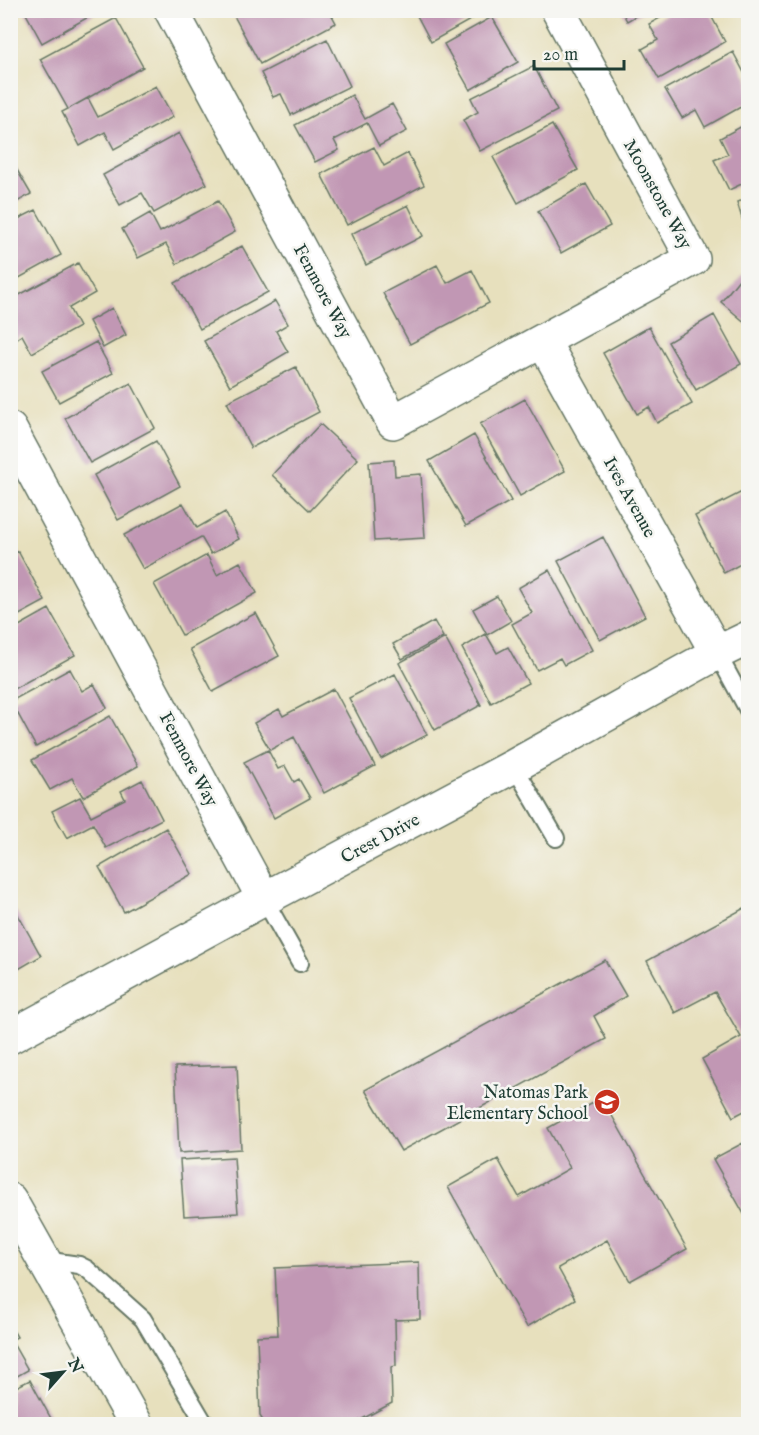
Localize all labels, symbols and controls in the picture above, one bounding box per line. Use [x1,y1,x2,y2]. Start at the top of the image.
scale bar [534,33,624,71]
text: 20 m [543,44,578,67]
street label: Moonstone Way [617,136,696,254]
street label: Fenmore Way [287,240,356,343]
street label: Ives Avenue [597,453,660,542]
street label: Fenmore Way [153,708,222,811]
street label: Crest Drive [337,809,424,870]
place label: Natomas Park Elementary School [447,1082,588,1126]
school or university icon: Natomas Park Elementary School [592,1087,622,1117]
north arrow [33,1342,93,1402]
text: N [62,1354,87,1377]

